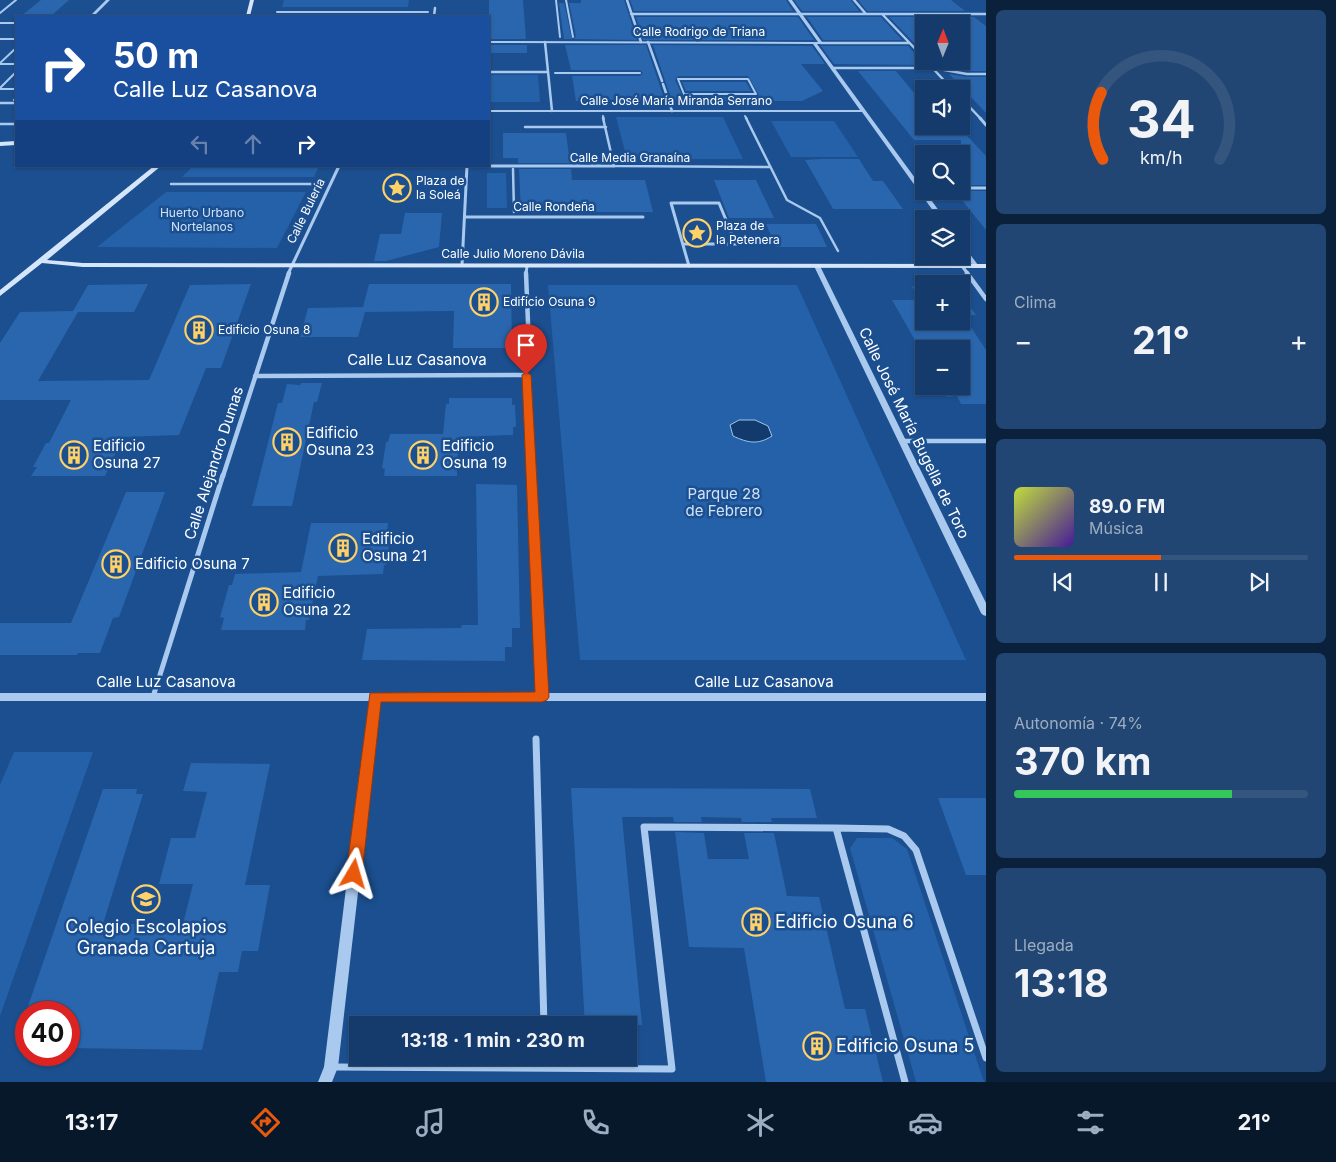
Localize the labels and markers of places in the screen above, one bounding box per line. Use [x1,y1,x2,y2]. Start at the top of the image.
place icon: Plaza de la Soleá [382,173,412,203]
place label: Plaza de la Soleá [416,173,464,202]
place icon: Plaza de la Petenera [682,218,712,248]
place label: Plaza de la Petenera [716,218,780,247]
building icon: Edificio Osuna 9 [469,287,499,317]
place label: Edificio Osuna 9 [503,294,595,309]
building icon: Edificio Osuna 8 [184,315,214,345]
place label: Edificio Osuna 8 [218,322,310,337]
pin [505,324,547,375]
place label: Edificio Osuna 23 [306,423,374,459]
building icon: Edificio Osuna 23 [272,427,302,457]
place label: Edificio Osuna 27 [93,436,160,472]
place label: Edificio Osuna 19 [442,436,507,472]
building icon: Edificio Osuna 27 [59,440,89,470]
building icon: Edificio Osuna 19 [408,440,438,470]
place label: Edificio Osuna 21 [362,529,427,565]
building icon: Edificio Osuna 21 [328,533,358,563]
building icon: Edificio Osuna 7 [101,549,131,579]
place label: Edificio Osuna 7 [135,554,250,573]
place label: Edificio Osuna 22 [283,583,351,619]
building icon: Edificio Osuna 22 [249,587,279,617]
school or university icon: Colegio Escolapios Granada Cartuja [131,884,161,914]
building icon: Edificio Osuna 6 [741,907,771,937]
place label: Edificio Osuna 6 [775,911,914,932]
place label: Colegio Escolapios Granada Cartuja [65,916,227,958]
building icon: Edificio Osuna 5 [802,1031,832,1061]
place label: Edificio Osuna 5 [836,1035,974,1056]

